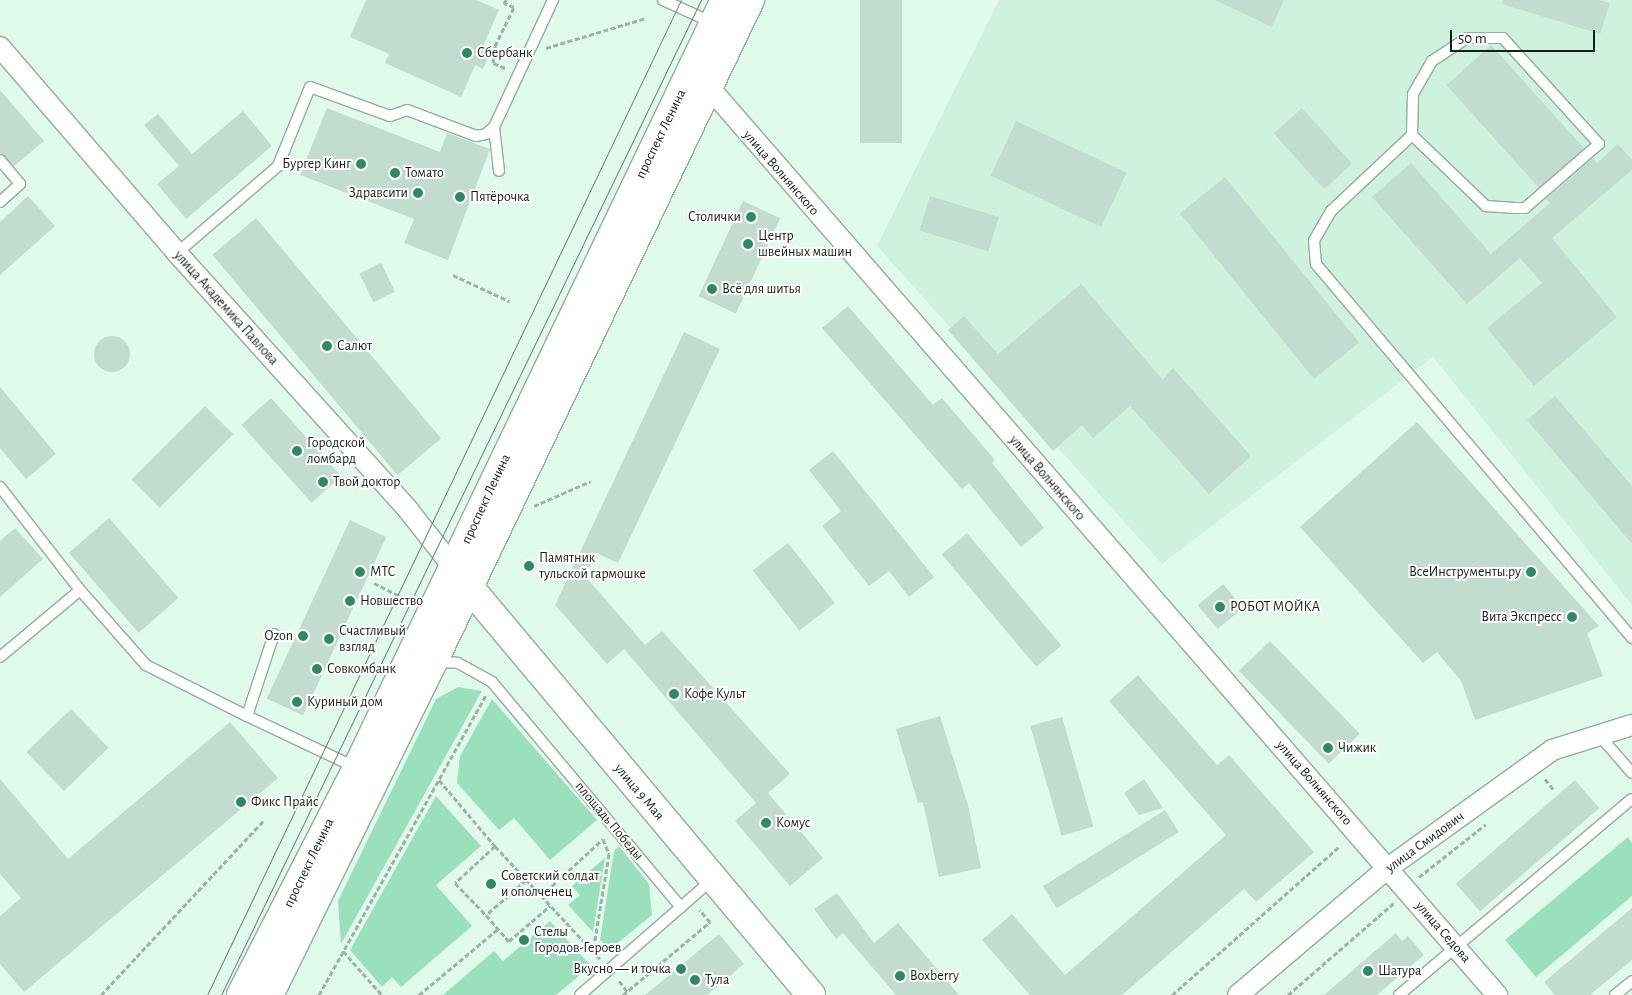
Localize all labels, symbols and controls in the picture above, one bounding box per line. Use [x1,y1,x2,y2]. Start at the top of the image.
scale bar [1452,20,1597,52]
text: 50 m [1458,31,1487,46]
place label: Сбербанк [477,45,532,61]
marker: Сбербанк [461,47,473,59]
street label: проспект Ленина [632,87,690,181]
street label: улица Волнянского [739,127,823,219]
place label: Бургер Кинг [282,156,351,172]
marker: Бургер Кинг [355,158,367,170]
place label: Томато [405,165,444,181]
marker: Томато [389,167,401,179]
place label: Здравсити [349,185,408,201]
marker: Здравсити [412,187,424,199]
place label: Пятёрочка [470,189,530,205]
marker: Пятёрочка [454,191,466,203]
place label: Столички [688,209,741,225]
marker: Столички [745,211,757,223]
place label: Центр швейных машин [758,228,852,260]
marker: Центр швейных машин [742,238,754,250]
street label: улица Академика Павлова [170,247,282,369]
place label: Всё для шитья [722,281,801,297]
marker: Всё для шитья [706,283,718,295]
place label: Салют [337,338,372,354]
marker: Салют [321,340,333,352]
street label: улица Волнянского [1005,432,1089,524]
place label: Городской ломбард [307,435,365,468]
marker: Городской ломбард [291,445,303,457]
street label: проспект Ленина [458,451,514,547]
place label: Твой доктор [333,474,400,490]
marker: Твой доктор [317,476,329,488]
place label: Памятник тульской гармошке [539,550,646,582]
marker: Памятник тульской гармошке [523,560,535,572]
place label: МТС [370,564,395,580]
place label: ВсеИнструменты.ру [1409,564,1521,580]
marker: МТС [354,566,366,578]
marker: ВсеИнструменты.ру [1525,566,1537,578]
place label: Новшество [360,593,423,609]
marker: Новшество [344,595,356,607]
place label: РОБОТ МОЙКА [1230,599,1320,615]
marker: РОБОТ МОЙКА [1214,601,1226,613]
place label: Вита Экспресс [1481,609,1562,625]
marker: Вита Экспресс [1566,611,1578,623]
place label: Счастливый взгляд [339,623,406,656]
place label: Ozon [265,628,293,644]
marker: Ozon [297,630,309,642]
marker: Счастливый взгляд [323,633,335,645]
place label: Совкомбанк [327,661,396,677]
marker: Совкомбанк [311,663,323,675]
place label: Кофе Культ [684,686,746,702]
marker: Кофе Культ [668,688,680,700]
place label: Куриный дом [307,694,383,710]
marker: Куриный дом [291,696,303,708]
street label: улица Волнянского [1272,737,1356,829]
place label: Чижик [1338,740,1376,756]
marker: Чижик [1322,742,1334,754]
street label: улица 9 Мая [610,760,668,824]
street label: площадь Победы [571,778,647,864]
place label: Фикс Прайс [251,794,319,810]
marker: Фикс Прайс [235,796,247,808]
street label: улица Смидович [1382,808,1468,876]
place label: Комус [776,815,810,831]
street label: проспект Ленина [280,816,338,910]
marker: Комус [760,817,772,829]
place label: Советский солдат и ополченец [501,868,599,900]
marker: Советский солдат и ополченец [485,878,497,890]
street label: улица Седова [1412,898,1474,966]
place label: Стелы Городов-Героев [534,924,621,956]
marker: Стелы Городов-Героев [518,934,530,946]
place label: Вкусно — и точка [573,961,671,977]
marker: Вкусно — и точка [675,963,687,975]
place label: Шатура [1378,963,1421,979]
marker: Шатура [1362,965,1374,977]
place label: Boxberry [910,968,959,984]
marker: Boxberry [894,970,906,982]
place label: Тула [705,972,729,988]
marker: Тула [689,974,701,986]

